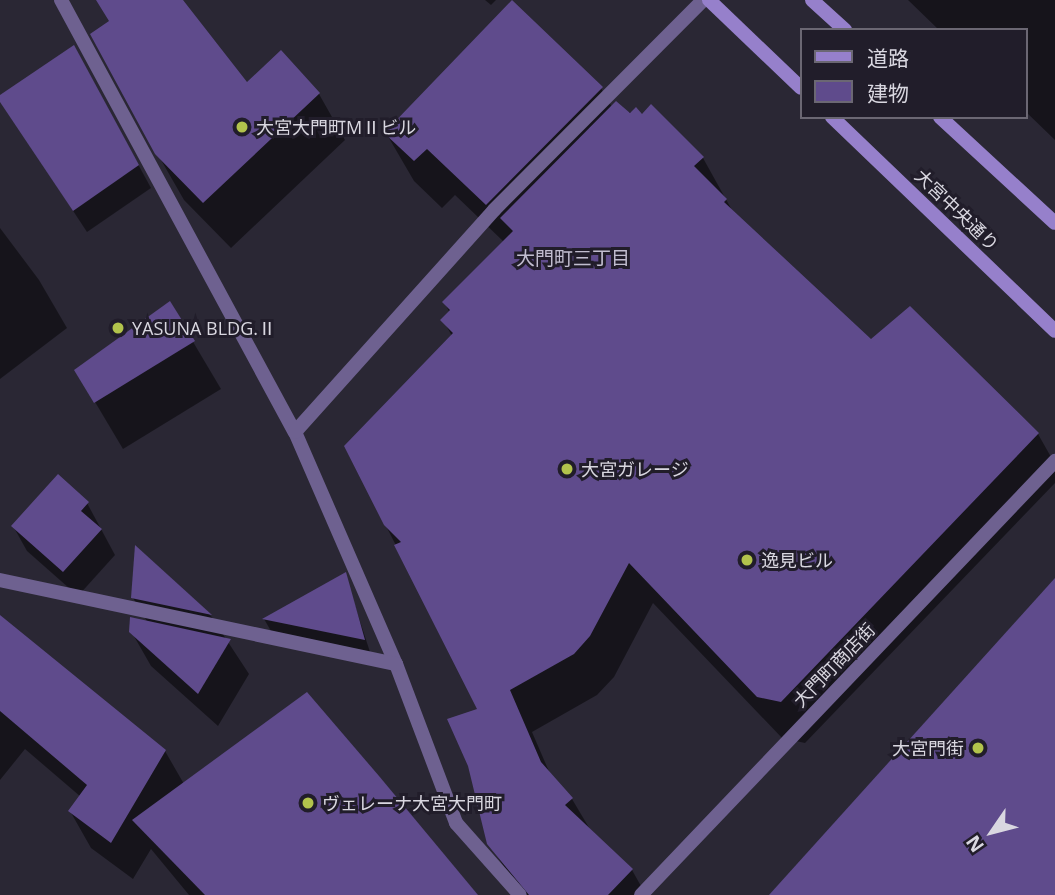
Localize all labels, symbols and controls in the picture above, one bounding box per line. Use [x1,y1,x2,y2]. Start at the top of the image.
legend [800,28,1027,119]
text: 道路 [867,44,909,72]
text: 建物 [867,79,909,107]
place label: 大宮大門町MⅡビル [256,116,416,138]
marker: 大宮大門町MⅡビル [234,119,250,135]
street label: 大宮中央通り [911,165,1003,255]
district label: 大門町三丁目 [516,248,630,270]
place label: YASUNA BLDG.Ⅱ [132,317,276,339]
marker: YASUNA BLDG.Ⅱ [110,320,126,336]
place label: 大宮ガレージ [581,458,689,480]
marker: 大宮ガレージ [559,461,575,477]
place label: 逸見ビル [761,549,833,571]
marker: 逸見ビル [739,552,755,568]
street label: 大門町商店街 [789,619,879,711]
place label: 大宮門街 [892,737,964,759]
marker: 大宮門街 [970,740,986,756]
place label: ヴェレーナ大宮大門町 [322,792,502,814]
marker: ヴェレーナ大宮大門町 [300,795,316,811]
north arrow [957,797,1027,867]
text: N [960,830,990,858]

